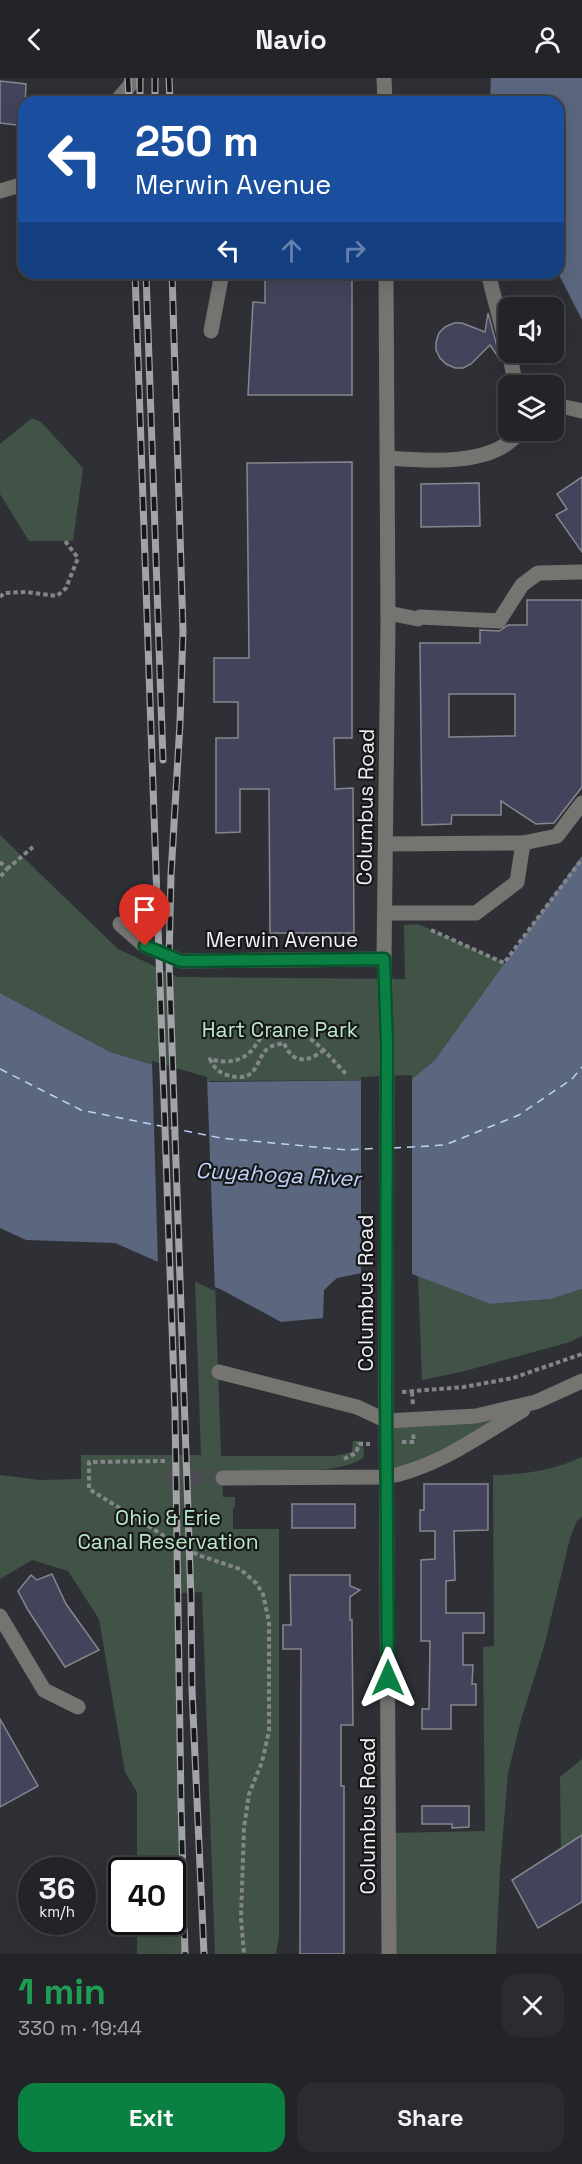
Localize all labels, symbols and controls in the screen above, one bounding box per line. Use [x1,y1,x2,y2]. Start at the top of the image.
text: Navio [255,22,327,57]
icon: back [18,23,51,56]
icon: person [531,23,564,56]
text: 250 m [135,115,259,168]
icon: left [36,120,114,198]
text: Merwin Avenue [135,167,331,202]
icon: left [212,234,245,267]
icon: ahead [275,234,308,267]
icon: right [338,234,371,267]
map controls [498,297,564,441]
button: sound [498,297,564,363]
button: layers [498,375,564,441]
street label: Columbus Road [350,728,380,886]
pin [119,884,170,946]
icon: arrive [128,893,161,926]
street label: Merwin Avenue [206,926,358,953]
park label: Hart Crane Park [202,1016,358,1043]
water label: Cuyahoga River [195,1156,364,1192]
street label: Columbus Road [352,1215,379,1371]
park label: Ohio & Erie Canal Reservation [77,1504,259,1555]
position arrow [356,1646,420,1710]
street label: Columbus Road [354,1738,381,1894]
speed limit sign: 40 [108,1857,186,1935]
text: 36 [39,1869,75,1908]
text: km/h [39,1902,75,1921]
text: 1 min [18,1969,106,2015]
button: close [501,1974,564,2037]
text: 330 m · 19:44 [18,2015,142,2041]
button: Exit [18,2083,285,2152]
button: Share [297,2083,564,2152]

